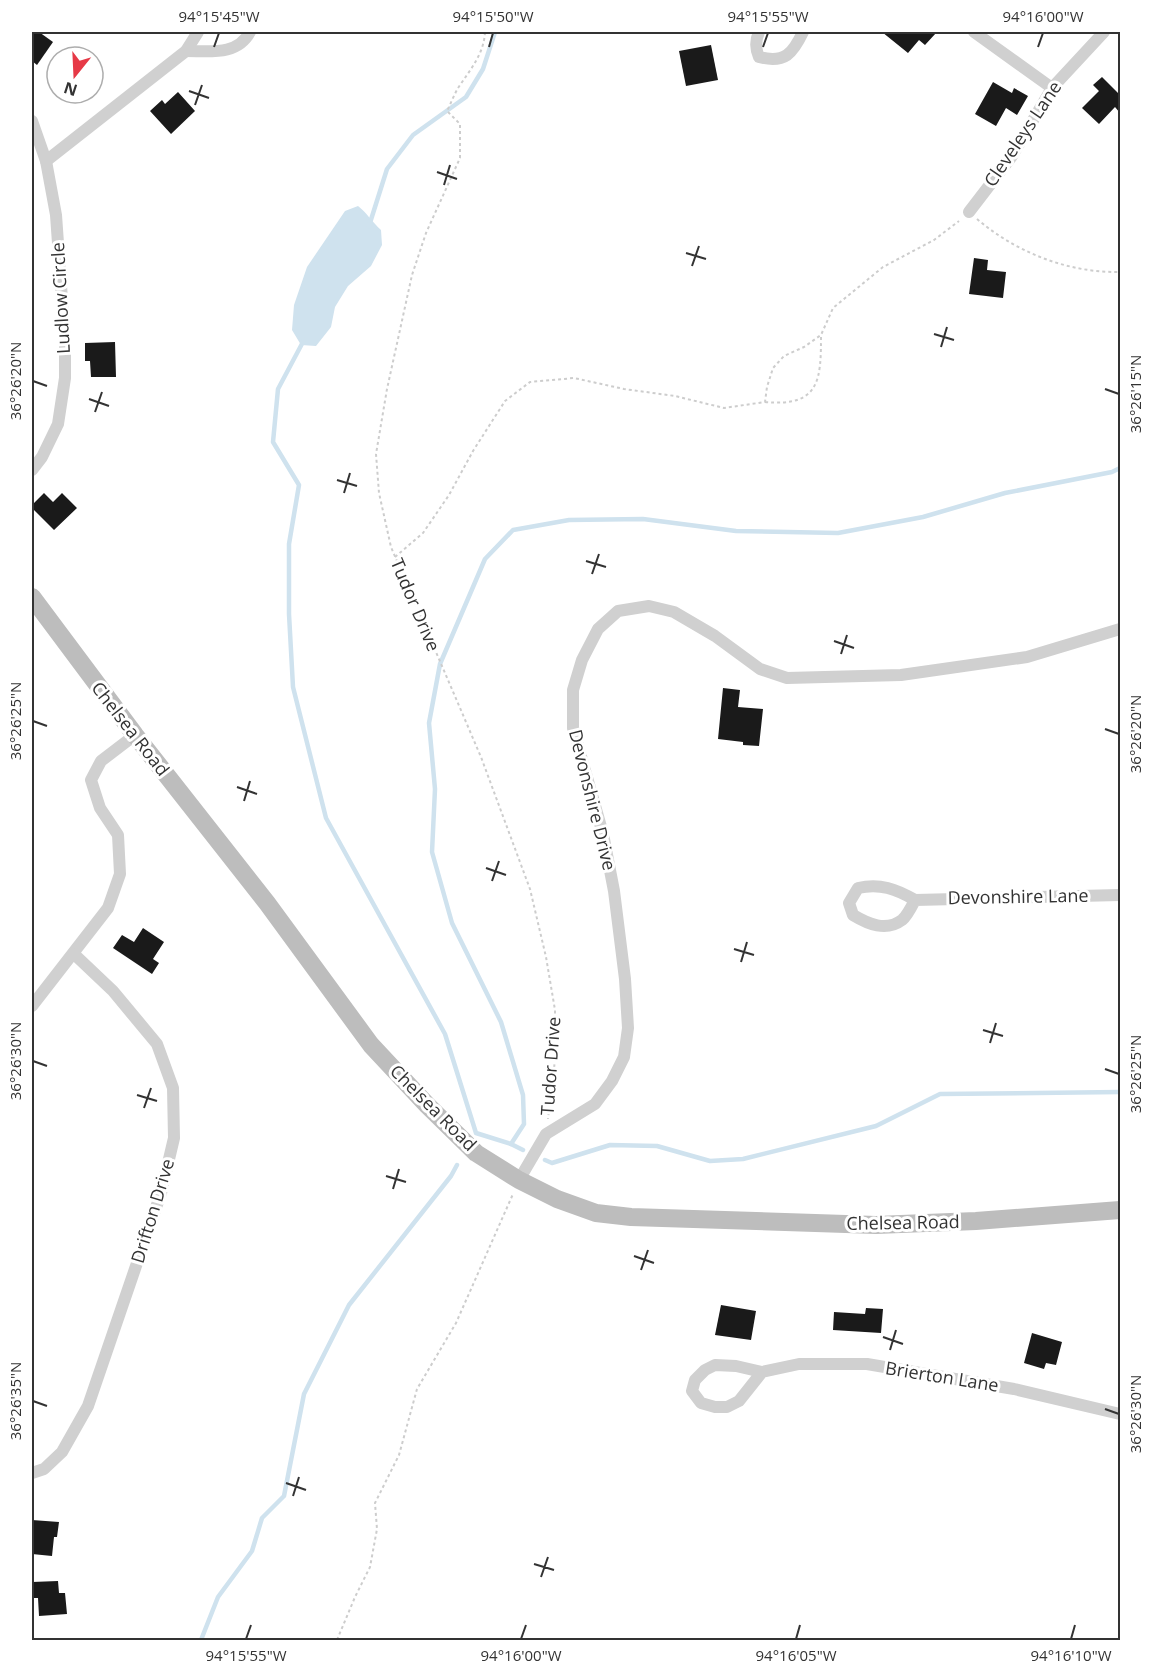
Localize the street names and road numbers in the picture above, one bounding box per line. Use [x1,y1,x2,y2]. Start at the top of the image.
street label: Cleveleys Lane [978,76,1066,191]
street label: Ludlow Circle [45,242,75,355]
street label: Tudor Drive [386,554,446,655]
street label: Chelsea Road [86,676,175,780]
street label: Devonshire Drive [564,727,622,873]
street label: Devonshire Lane [947,883,1089,909]
street label: Tudor Drive [535,1016,565,1116]
street label: Chelsea Road [385,1059,482,1156]
street label: Drifton Drive [125,1156,179,1266]
street label: Chelsea Road [846,1209,960,1235]
street label: Brierton Lane [884,1355,1001,1397]

